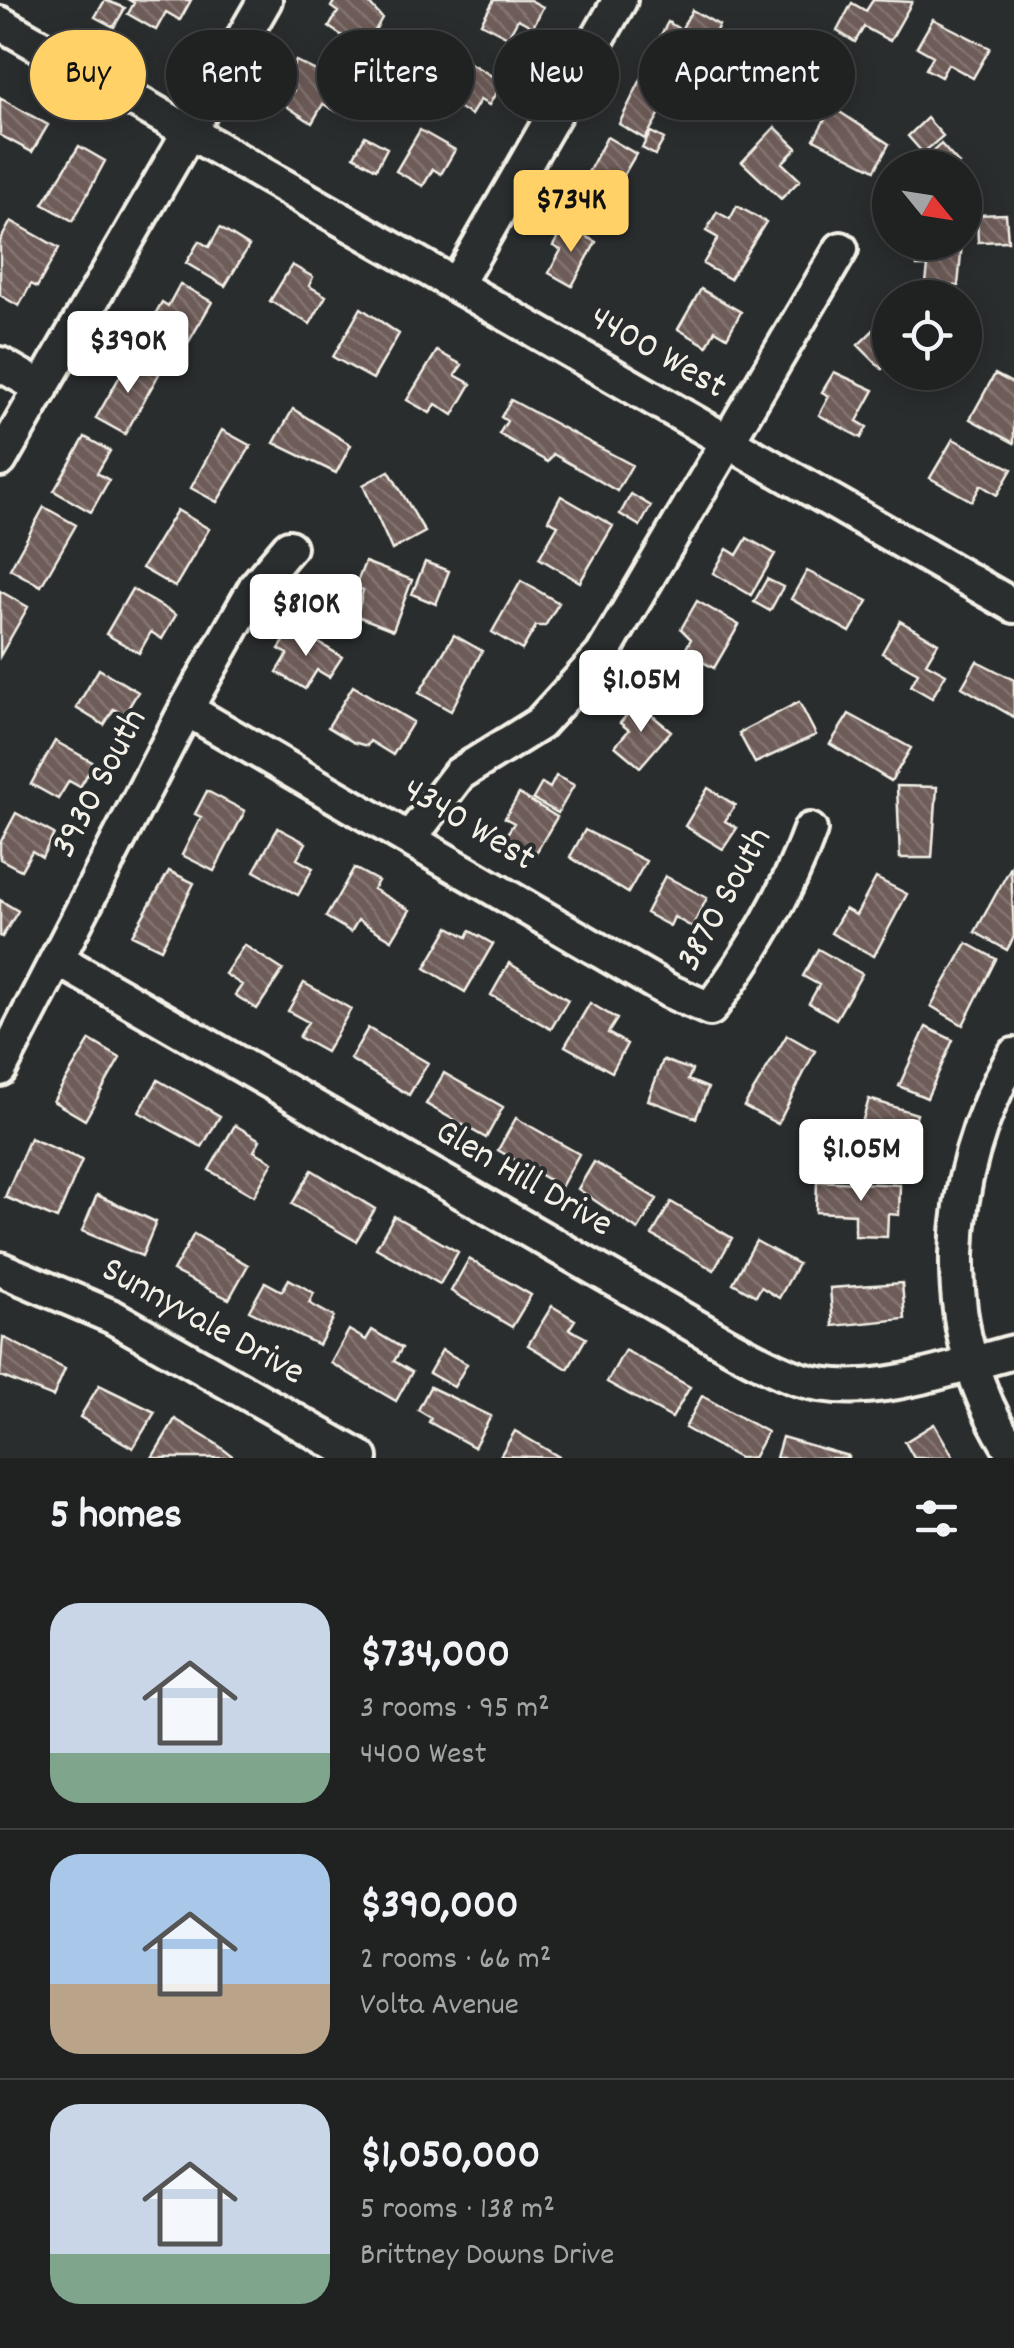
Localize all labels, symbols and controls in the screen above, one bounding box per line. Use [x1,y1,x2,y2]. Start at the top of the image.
chip: Buy [30,30,146,120]
chip: Rent [166,30,297,120]
chip: Filters [317,30,474,120]
chip: New [494,30,619,120]
chip: Apartment [639,30,855,120]
north arrow [872,150,982,260]
map controls [872,150,982,390]
pin: $734K [501,170,641,255]
text: $734K [536,179,606,225]
button: locate [872,280,982,390]
street label: 4400 West [578,293,736,415]
pin: $390K [58,311,198,396]
text: $390K [89,320,167,366]
pin: $810K [236,574,376,659]
text: $810K [272,583,340,629]
pin: $1.05M [560,650,722,735]
text: $1.05M [601,659,681,705]
street label: 3930 South [39,700,163,868]
street label: 4340 West [391,765,545,887]
street label: 3870 South [664,818,788,982]
street label: Glen Hill Drive [424,1107,622,1253]
pin: $1.05M [780,1119,942,1204]
text: $1.05M [821,1128,901,1174]
street label: Sunnyvale Drive [90,1244,314,1402]
text: 5 homes [50,1488,182,1548]
icon: filters [909,1491,964,1546]
text: $734,000 [360,1627,510,1687]
icon: home [130,1643,250,1763]
text: 3 rooms · 95 m² [360,1687,550,1733]
text: 4400 West [360,1733,487,1779]
text: $390,000 [360,1878,519,1938]
icon: home [130,1894,250,2014]
text: 2 rooms · 66 m² [360,1938,551,1984]
text: Volta Avenue [360,1984,519,2030]
text: $1,050,000 [360,2128,540,2188]
icon: home [130,2144,250,2264]
text: 5 rooms · 138 m² [360,2188,555,2234]
text: Brittney Downs Drive [360,2234,614,2280]

